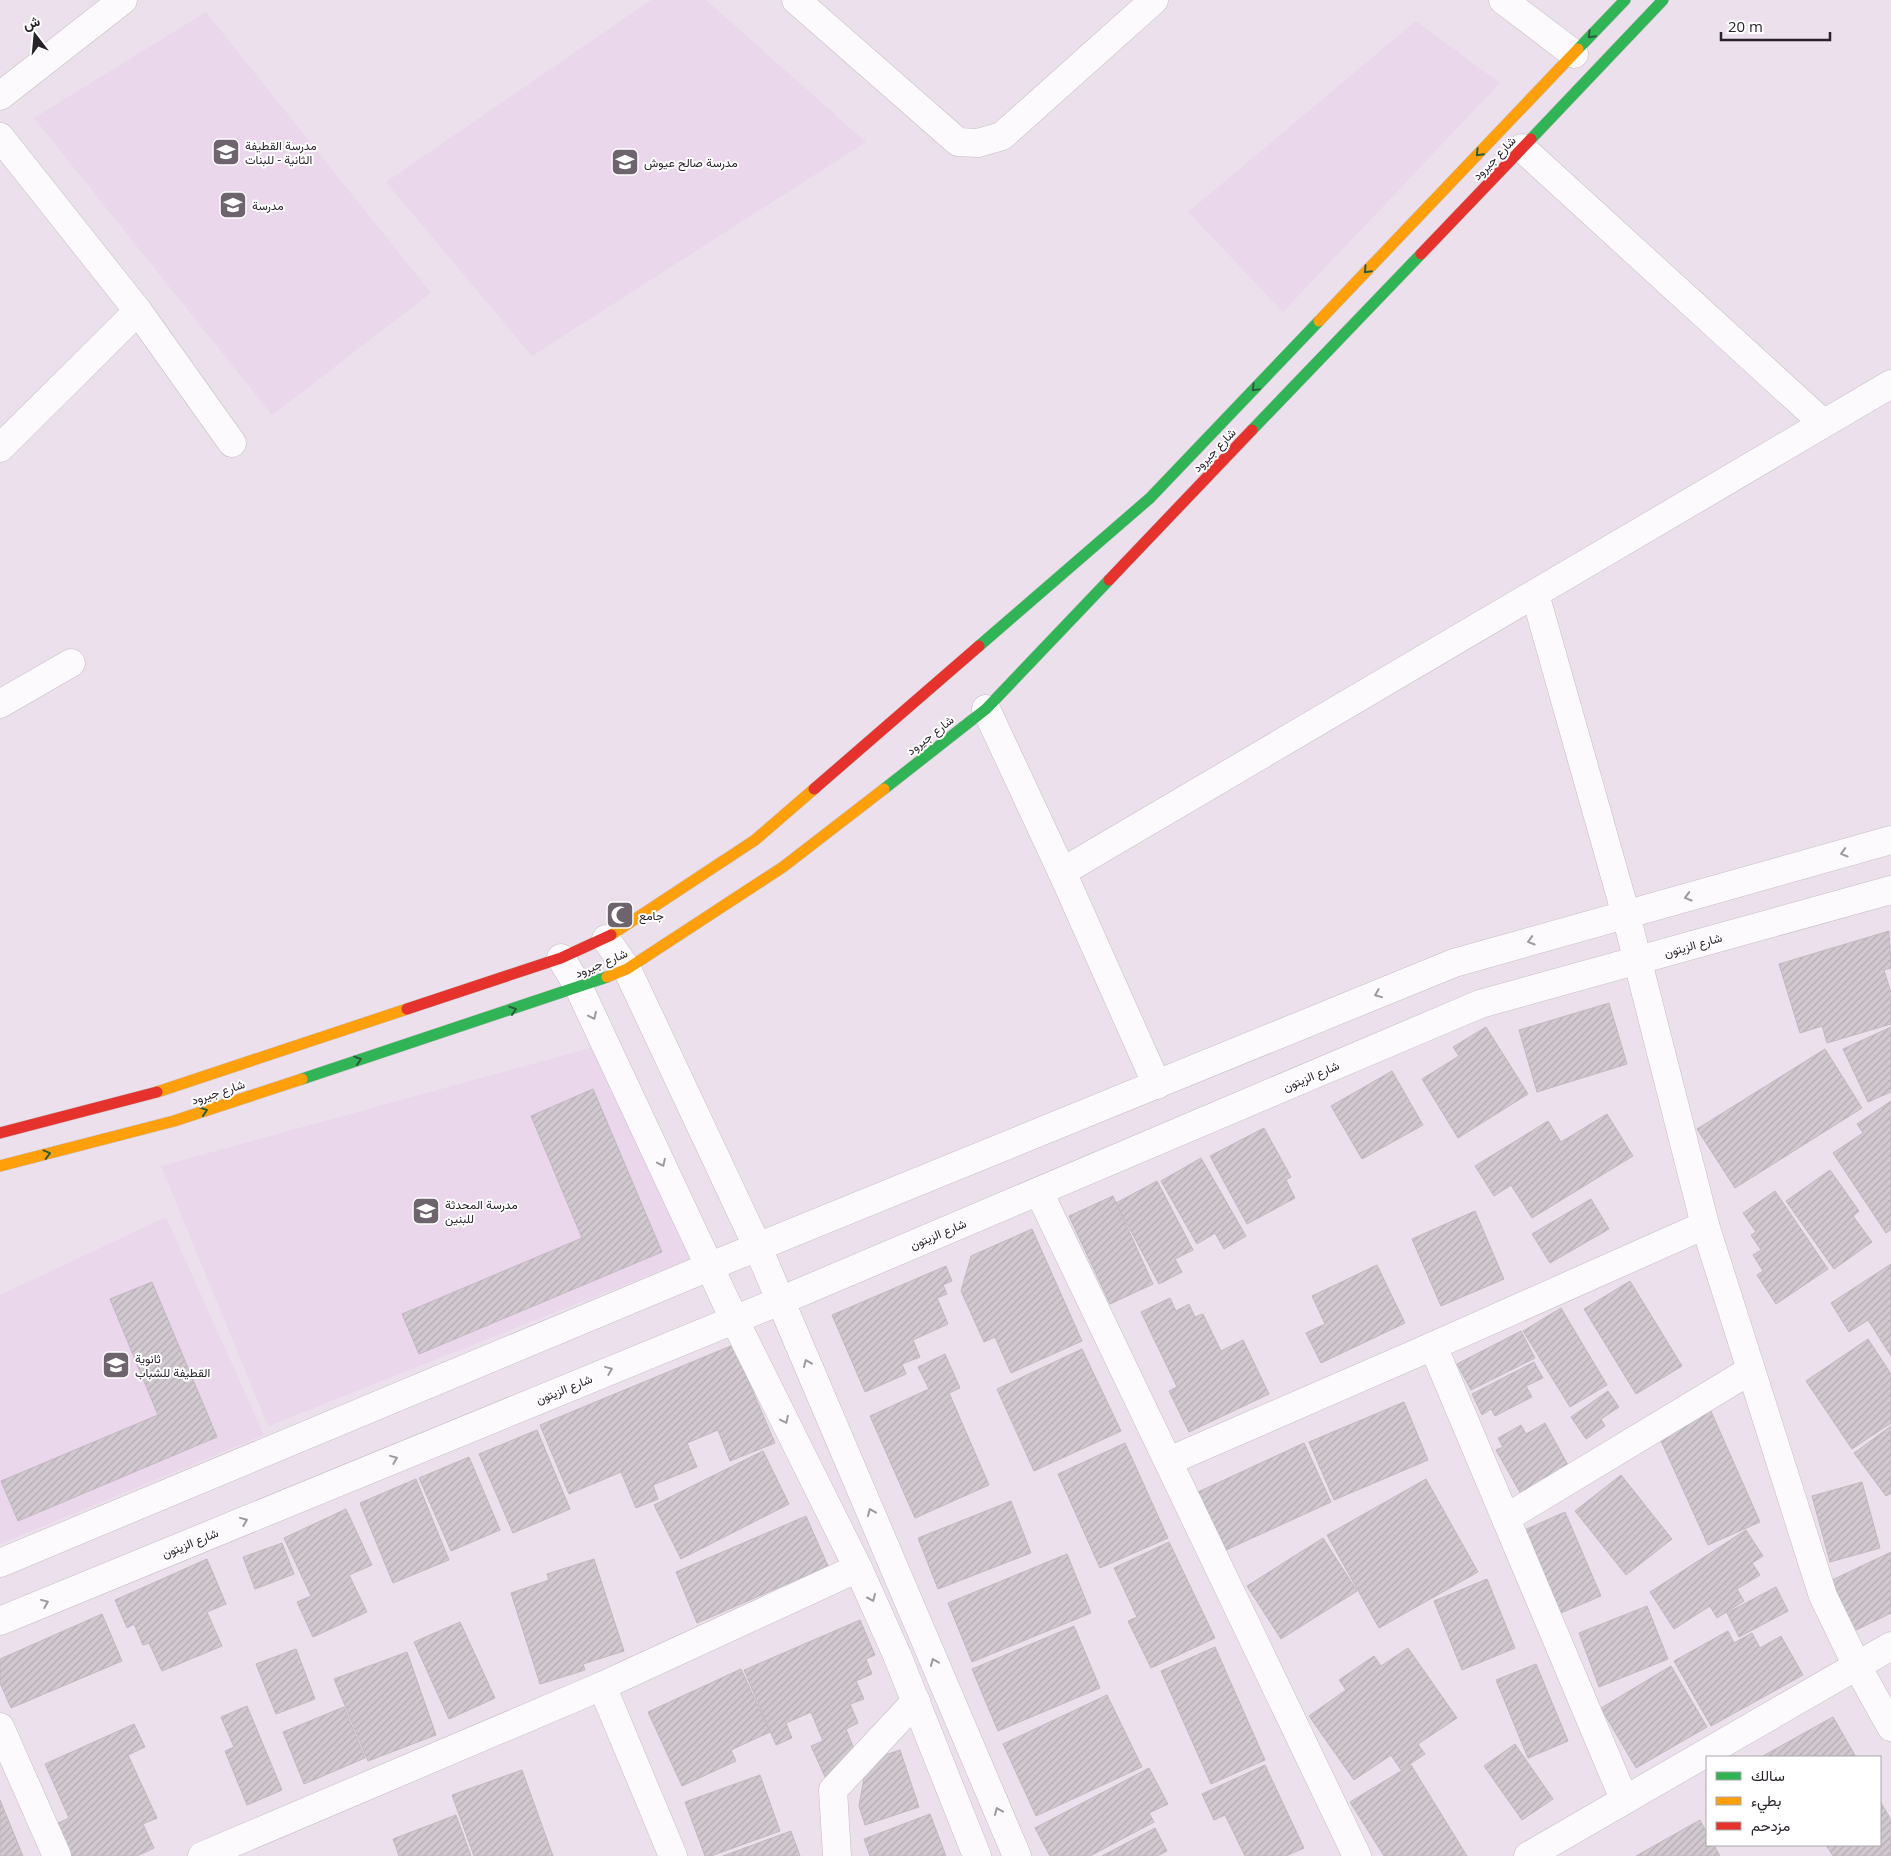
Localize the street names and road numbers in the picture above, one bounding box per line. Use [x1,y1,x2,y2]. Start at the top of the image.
street label: شارع جيرود [1469,132,1520,185]
street label: شارع جيرود [1189,424,1240,477]
street label: شارع جيرود [903,711,958,760]
street label: شارع الزيتون [1662,929,1724,962]
street label: شارع جيرود [572,944,630,983]
street label: شارع الزيتون [1280,1057,1342,1096]
street label: شارع جيرود [189,1075,247,1110]
street label: شارع الزيتون [907,1215,969,1254]
street label: شارع الزيتون [533,1370,595,1409]
street label: شارع الزيتون [159,1524,221,1563]

